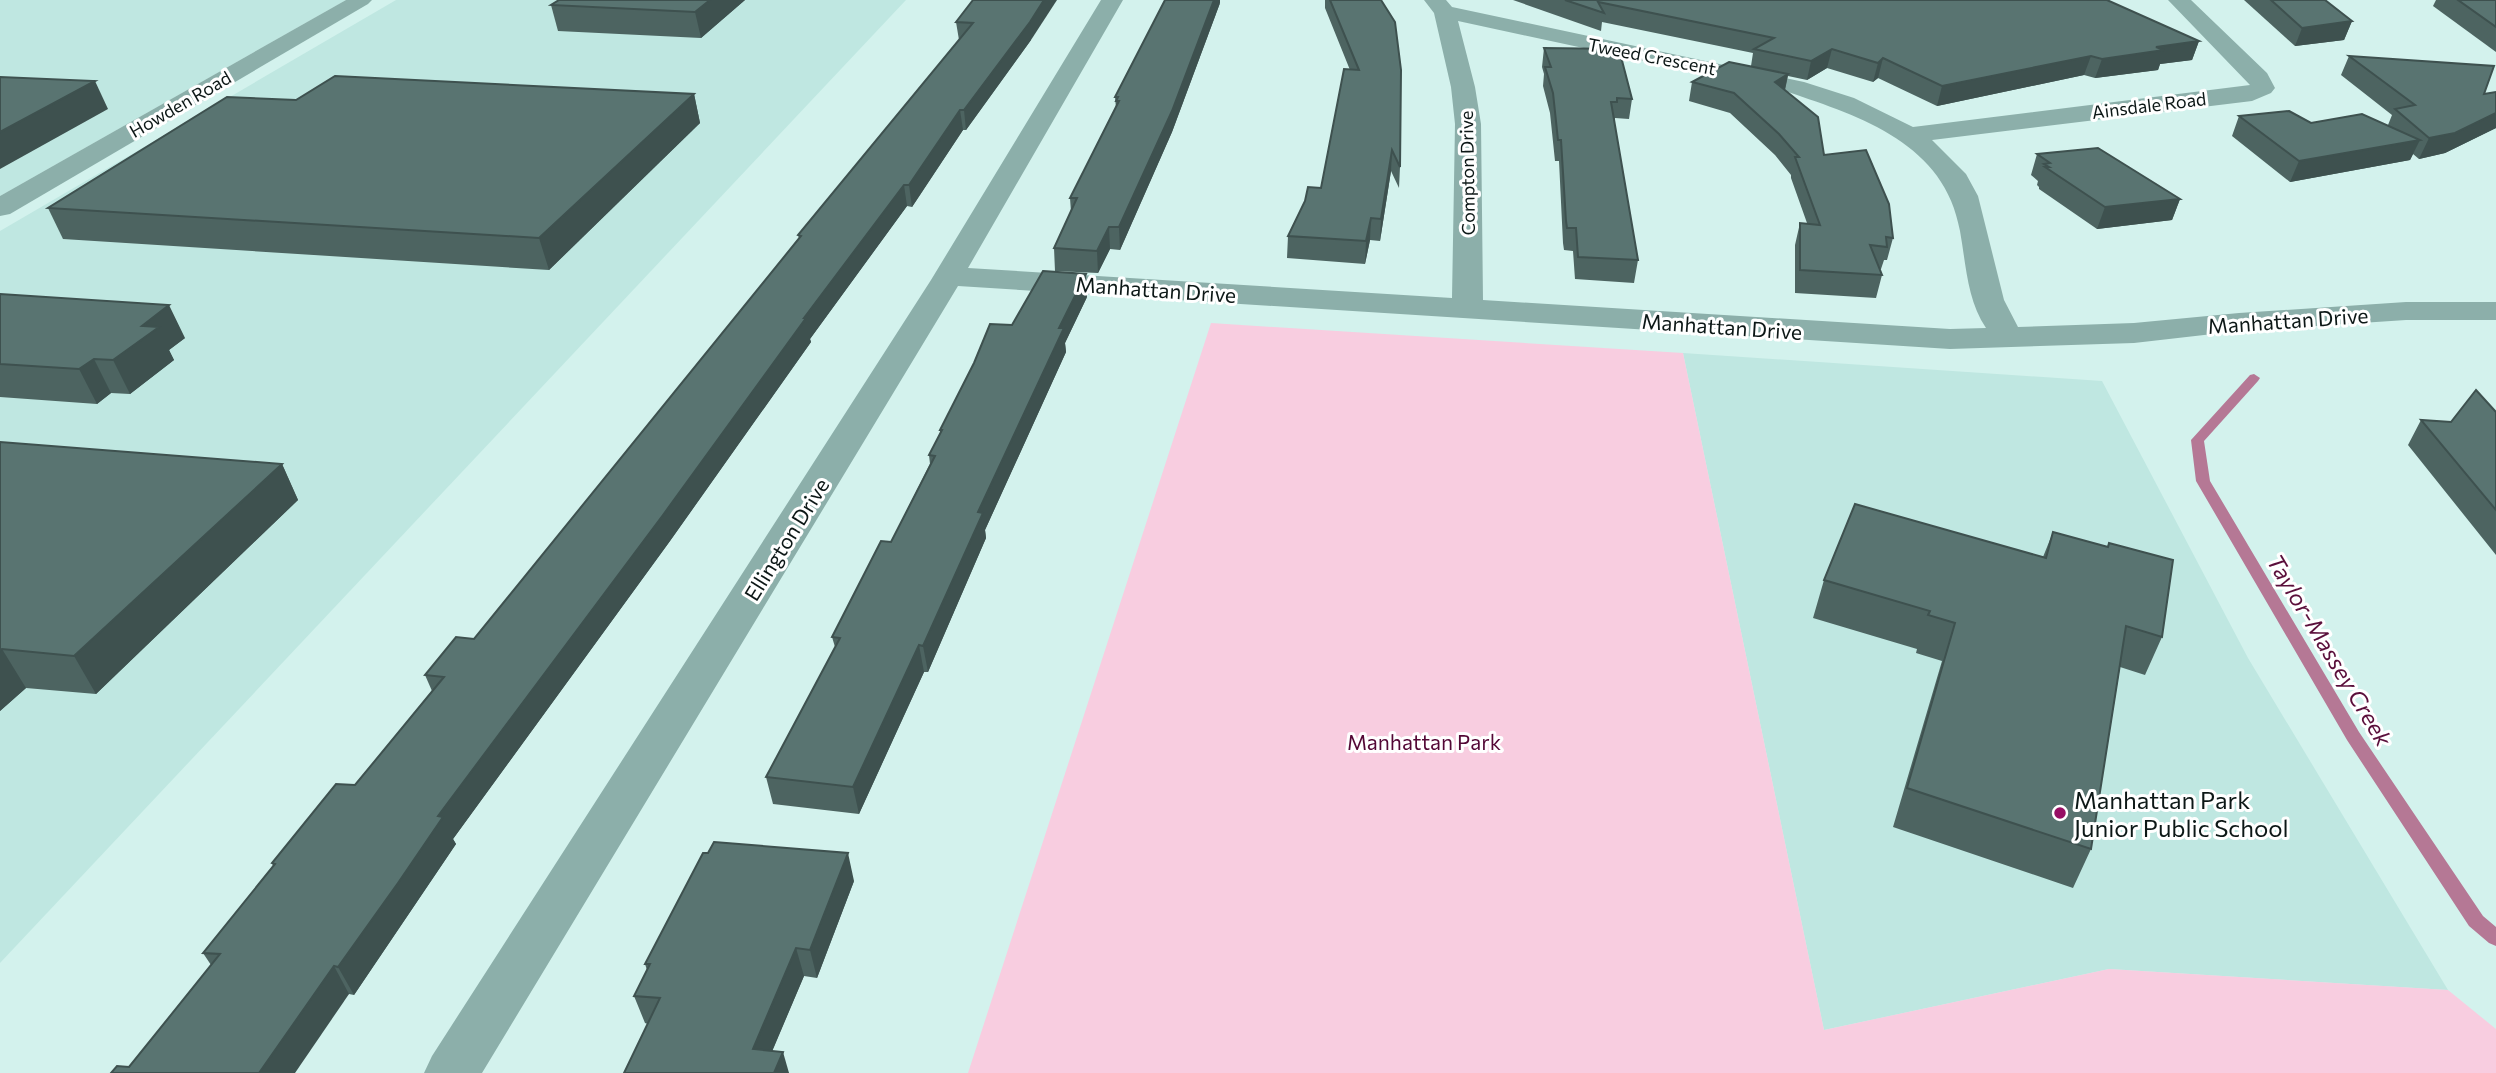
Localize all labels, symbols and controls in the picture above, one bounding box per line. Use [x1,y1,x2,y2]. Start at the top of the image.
street label: Tweed Crescent [1586,33,1718,79]
street label: Howden Road [125,66,235,142]
street label: Ainsdale Road [2091,87,2207,123]
street label: Compton Drive [1455,111,1479,235]
street label: Manhattan Drive [1075,271,1237,307]
street label: Manhattan Drive [2207,302,2369,338]
street label: Manhattan Drive [1641,308,1803,344]
street label: Ellington Drive [738,473,834,605]
water label: Taylor-Massey Creek [2262,549,2399,751]
park label: Manhattan Park [1347,729,1501,754]
place label: Manhattan Park Junior Public School [2074,785,2289,842]
marker: Manhattan Park Junior Public School [2052,805,2068,821]

